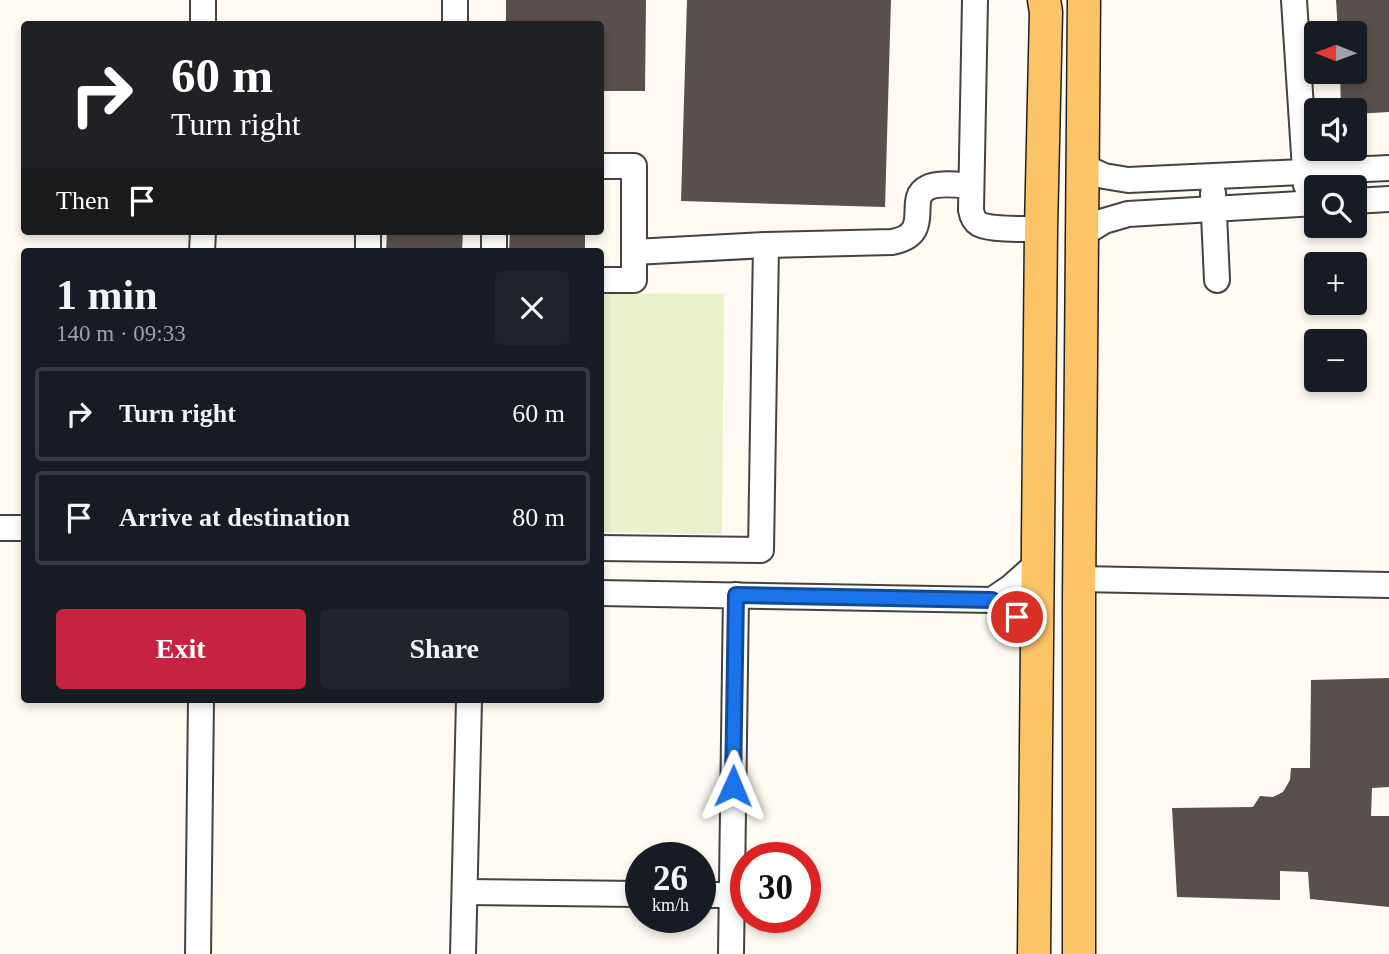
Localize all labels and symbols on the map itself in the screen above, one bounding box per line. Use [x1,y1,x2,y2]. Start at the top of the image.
north arrow [1304,21,1367,84]
pin [987,587,1047,647]
position arrow [696,749,770,823]
speed limit sign: 30 [730,842,821,933]

